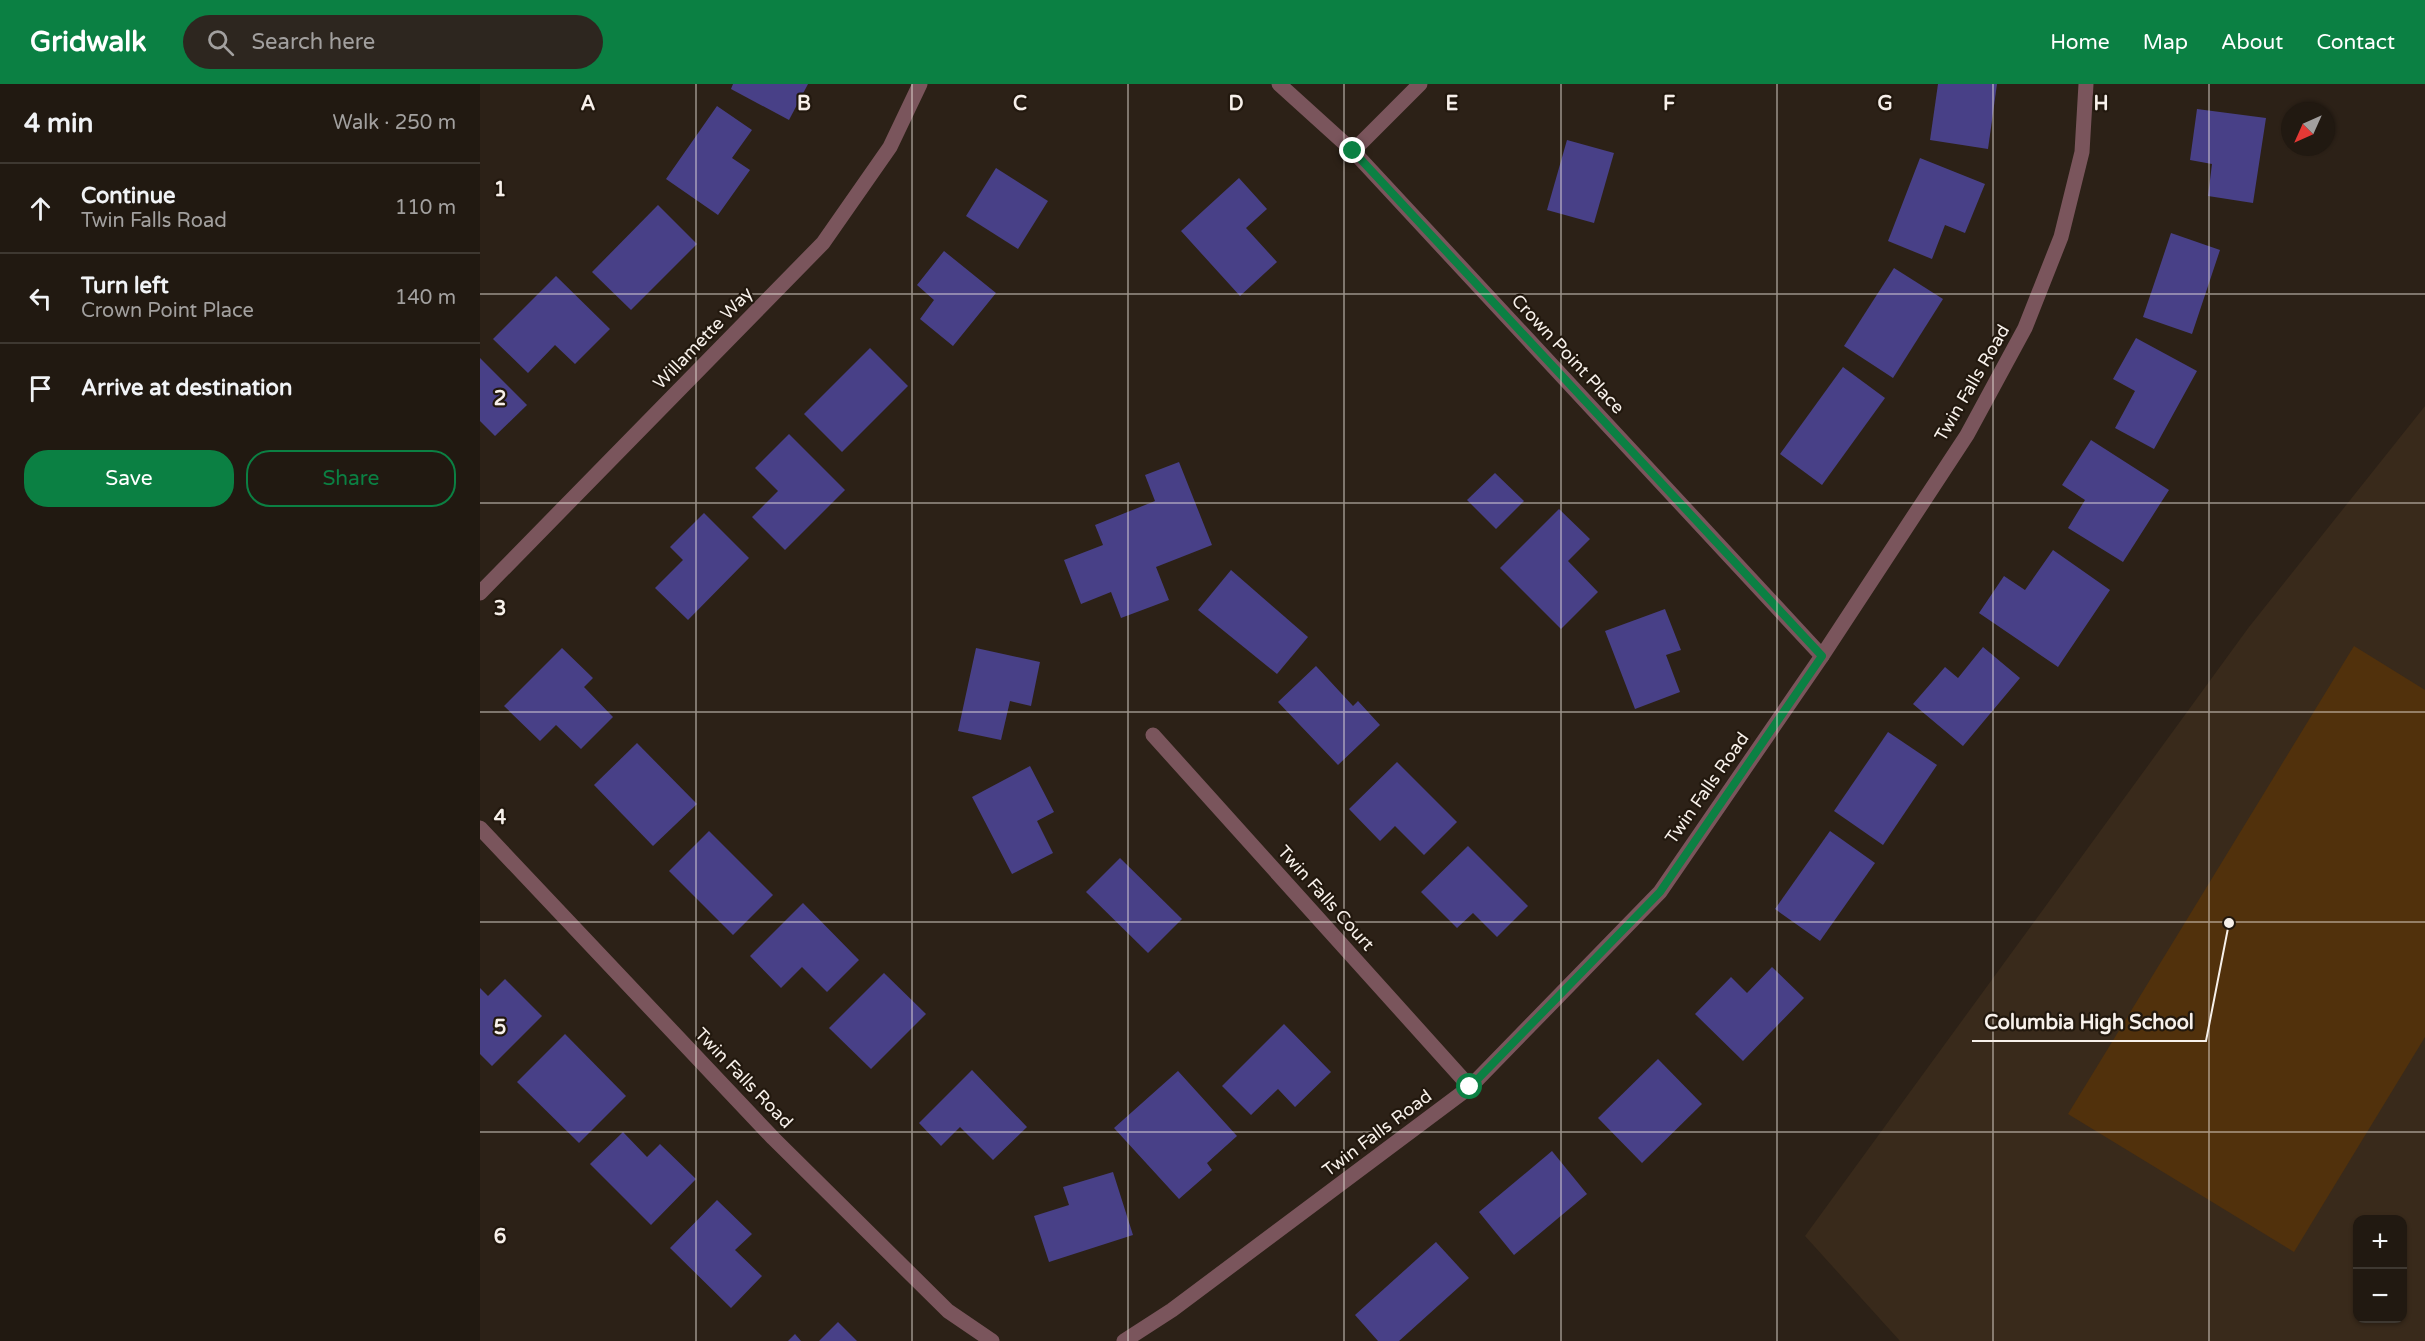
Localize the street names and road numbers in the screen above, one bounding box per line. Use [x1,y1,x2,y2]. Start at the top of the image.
street label: Willamette Way [649,282,758,394]
street label: Crown Point Place [1507,290,1629,418]
street label: Twin Falls Road [1930,321,2014,445]
street label: Twin Falls Road [1660,728,1754,848]
street label: Twin Falls Court [1273,841,1379,955]
street label: Twin Falls Road [690,1023,798,1133]
street label: Twin Falls Road [1318,1085,1436,1181]

